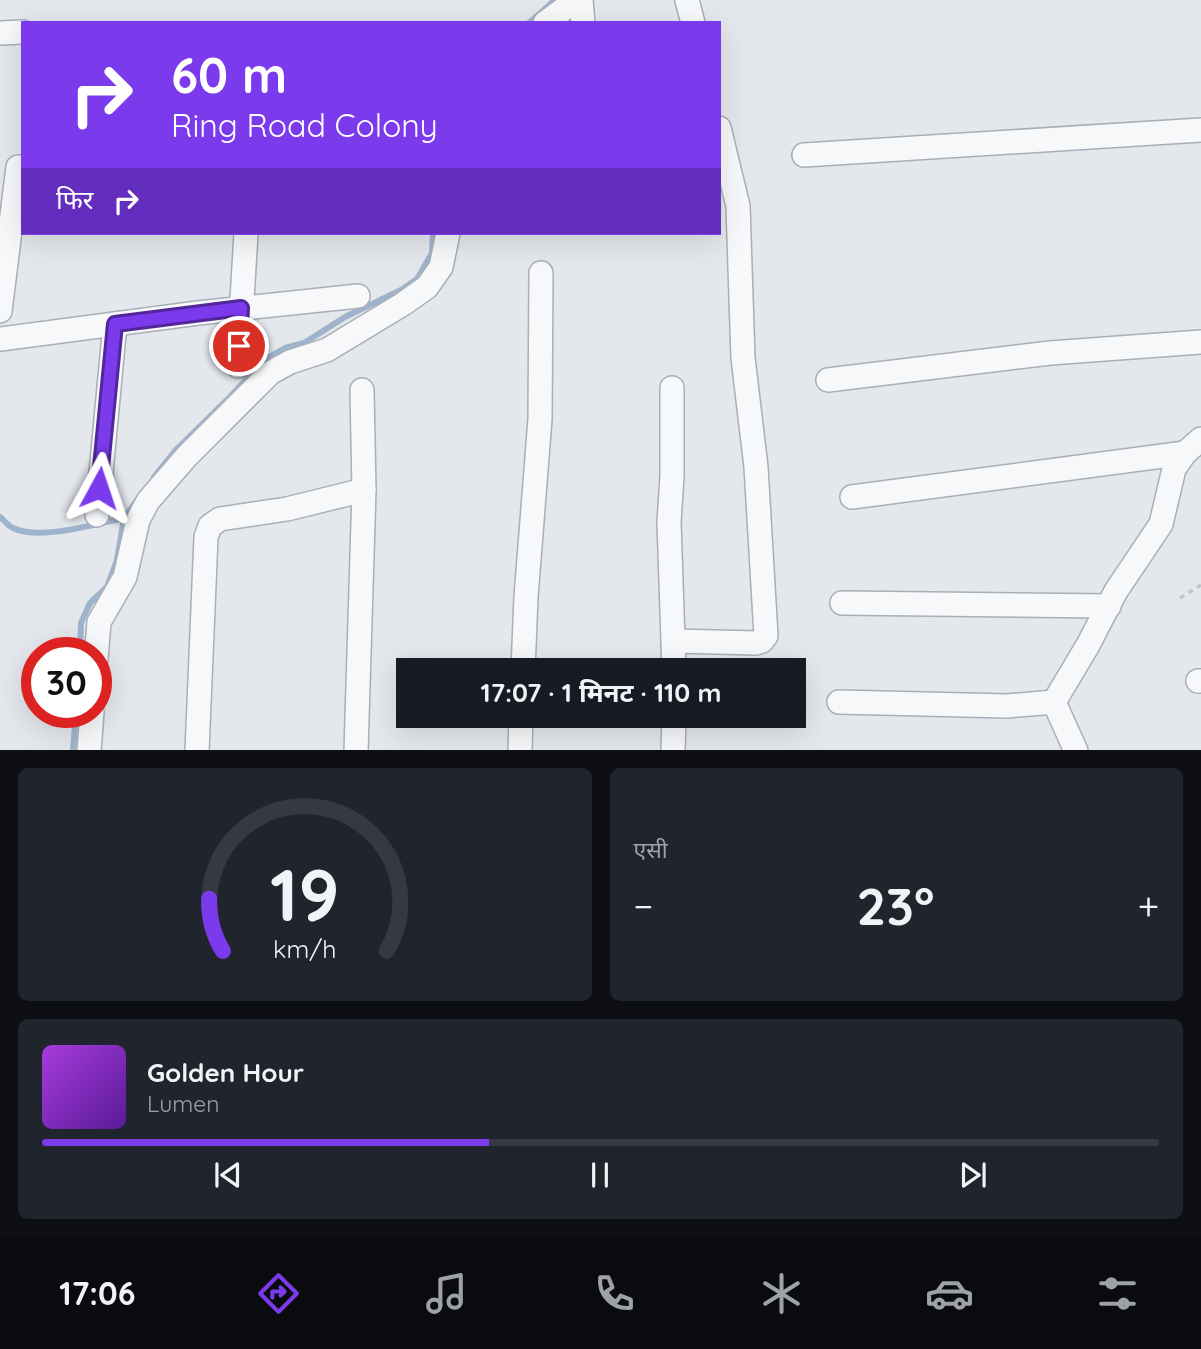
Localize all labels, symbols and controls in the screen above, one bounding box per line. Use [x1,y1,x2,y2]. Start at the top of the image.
text: 60 m [171,44,287,105]
icon: right [56,49,147,140]
text: Ring Road Colony [171,105,438,145]
icon: right [107,182,145,220]
text: फिर [56,183,93,216]
pin [209,316,269,376]
icon: arrive [220,327,258,365]
position arrow [62,451,136,525]
speed limit sign: 30 [21,637,112,728]
text: 17:07 · 1 मिनट · 110 m [481,676,721,709]
text: एसी [634,835,668,864]
text: 19 [270,848,340,939]
text: 23° [856,873,934,938]
text: − [634,882,653,930]
text: + [1138,882,1159,930]
text: km/h [273,932,336,963]
text: Golden Hour [147,1056,304,1089]
text: Lumen [147,1089,220,1118]
icon: previous [209,1156,247,1194]
icon: pause [581,1156,619,1194]
icon: next [954,1156,992,1194]
icon: directions [254,1269,303,1318]
icon: music [422,1269,471,1318]
icon: phone [590,1269,639,1318]
icon: climate [757,1269,806,1318]
icon: car [925,1269,974,1318]
icon: filters [1093,1269,1142,1318]
text: 17:06 [59,1273,135,1313]

